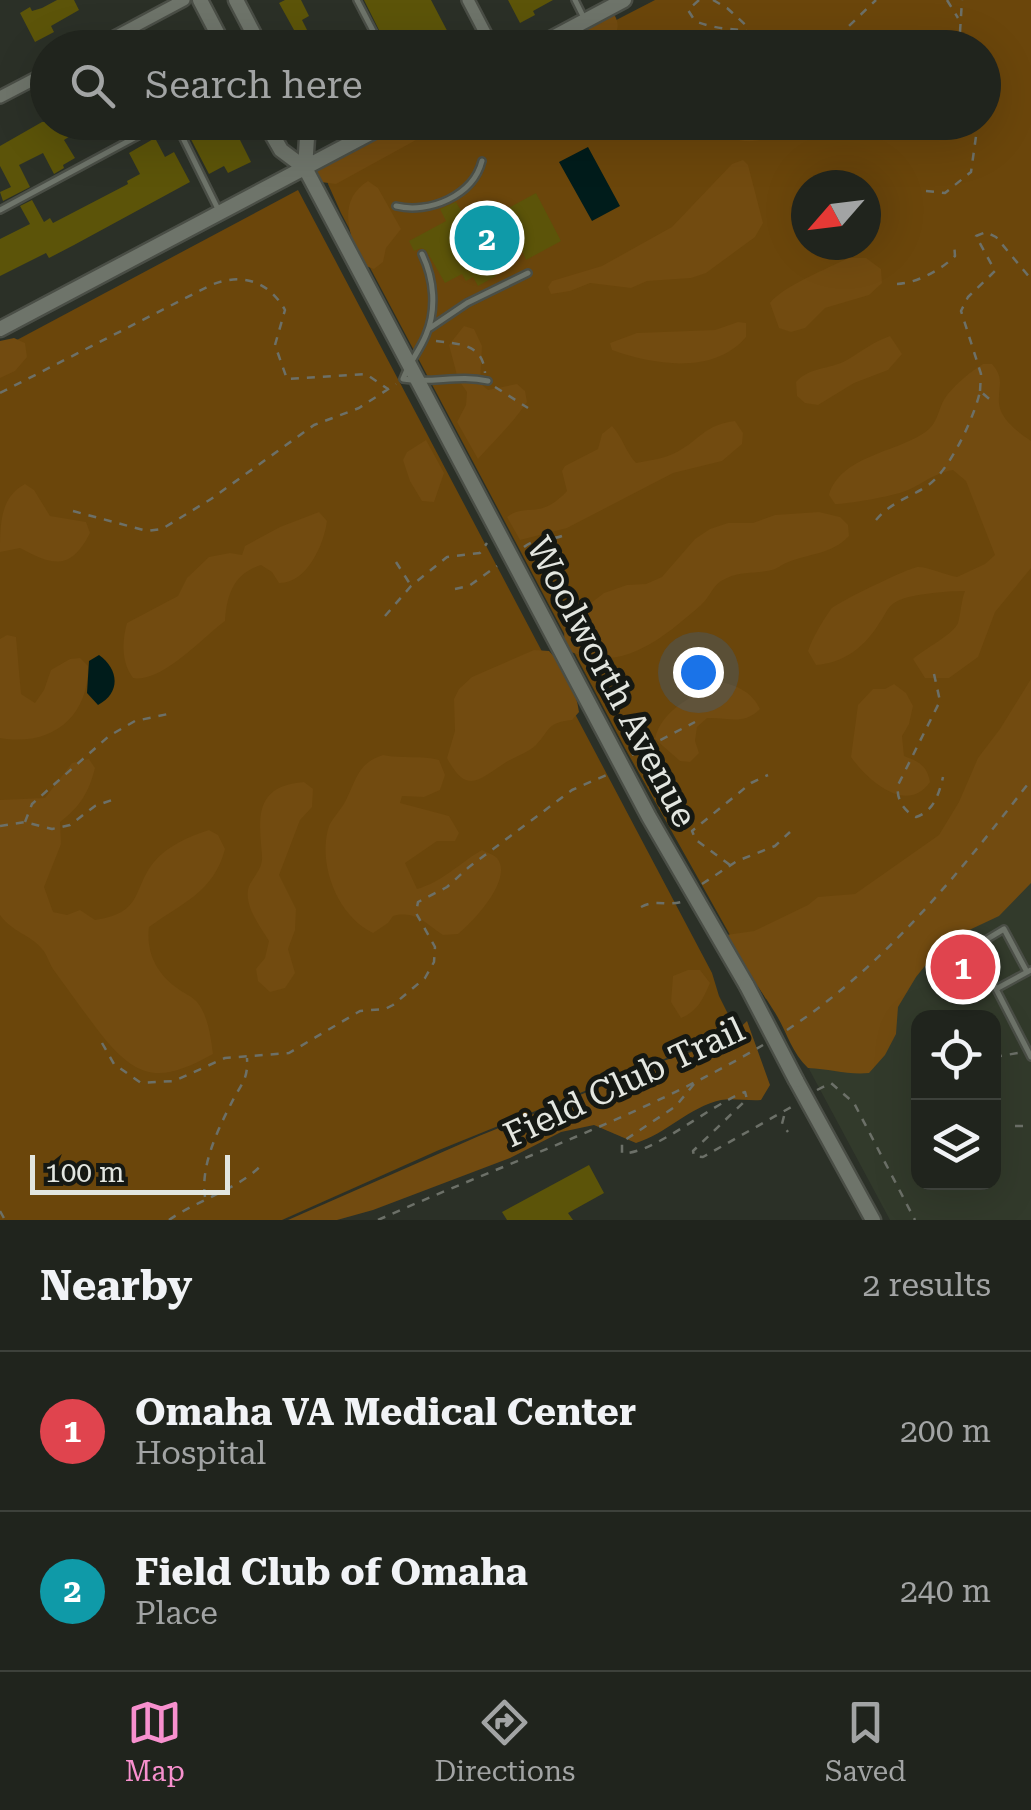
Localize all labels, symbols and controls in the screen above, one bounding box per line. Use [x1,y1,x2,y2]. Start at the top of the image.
search box [30,30,1001,140]
icon: search [65,58,120,113]
text: Search here [145,63,363,107]
north arrow [791,170,881,260]
pin: 2 [454,200,520,276]
street label: Woolworth Avenue [518,530,705,834]
your location [673,647,724,698]
pin: 1 [930,930,996,1004]
street label: Field Club Trail [498,1009,751,1156]
map controls [911,1010,1001,1190]
button: locate [911,1010,1001,1100]
button: layers [911,1100,1001,1190]
scale bar [30,1150,230,1194]
text: 100 m [45,1156,125,1189]
text: Nearby [40,1261,192,1310]
text: 2 results [863,1266,991,1304]
text: Omaha VA Medical Center [135,1390,636,1434]
text: 1 [64,1412,81,1450]
text: 200 m [900,1412,991,1450]
text: Hospital [135,1434,266,1472]
text: Field Club of Omaha [135,1550,528,1594]
text: 2 [64,1572,81,1610]
text: 240 m [900,1572,991,1610]
text: Place [135,1594,218,1632]
tab: Map [125,1695,185,1788]
tab: Directions [434,1695,575,1788]
tab: Saved [825,1695,906,1788]

